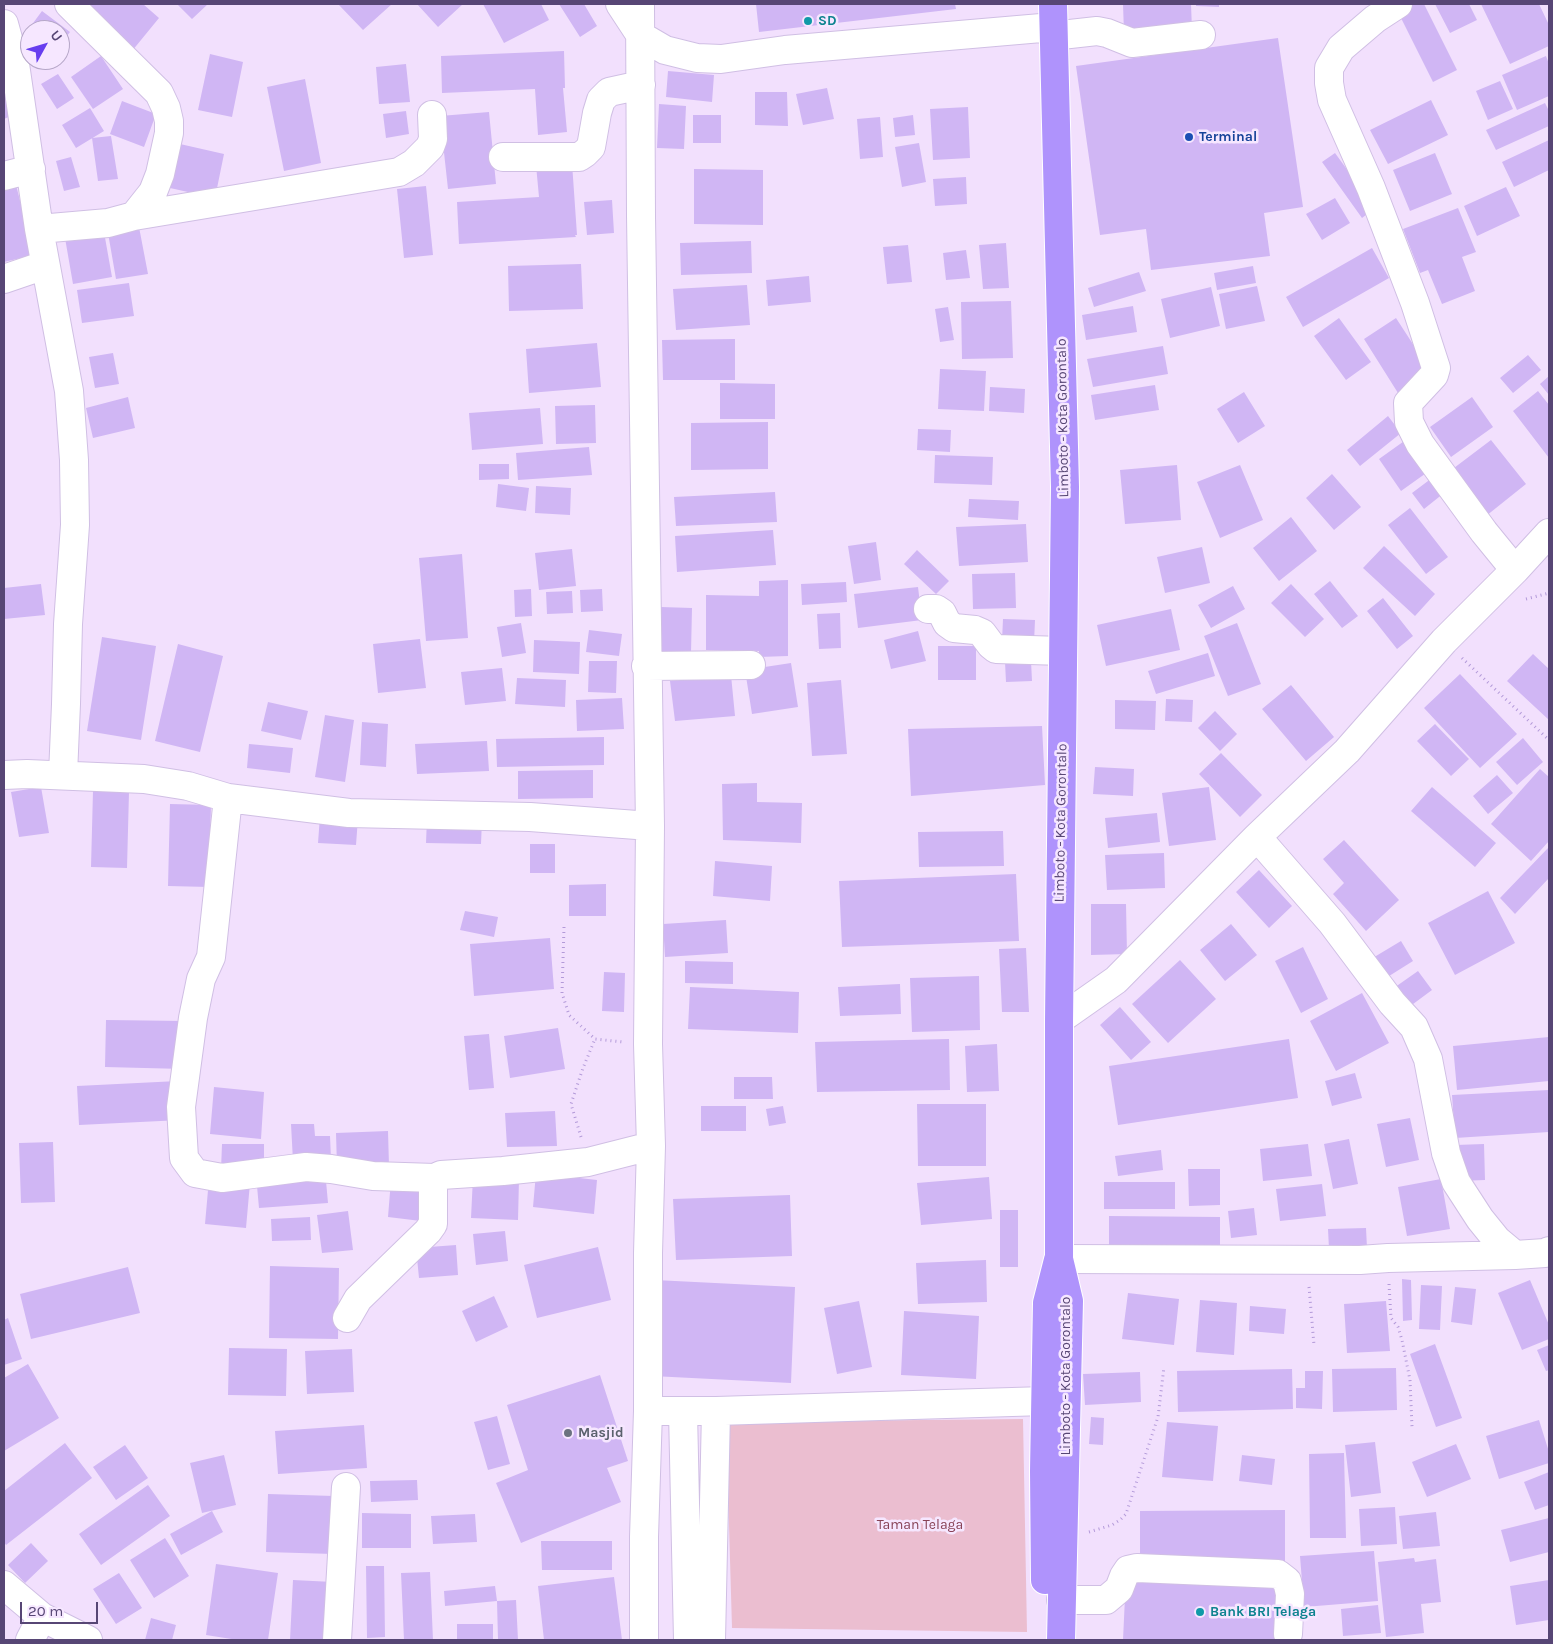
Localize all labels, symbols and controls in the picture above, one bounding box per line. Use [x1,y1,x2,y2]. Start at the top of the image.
place label: SD [818,13,837,29]
marker: SD [802,15,814,27]
north arrow [20,20,70,70]
text: U [47,27,66,45]
place label: Terminal [1199,129,1257,145]
marker: Terminal [1183,131,1195,143]
street label: Limboto - Kota Gorontalo [1053,338,1073,498]
street label: Limboto - Kota Gorontalo [1051,743,1071,903]
street label: Limboto - Kota Gorontalo [1058,1296,1074,1456]
place label: Masjid [578,1425,624,1441]
marker: Masjid [562,1427,574,1439]
park label: Taman Telaga [877,1517,963,1533]
scale bar [22,1592,100,1624]
text: 20 m [28,1602,63,1620]
place label: Bank BRI Telaga [1210,1604,1316,1620]
marker: Bank BRI Telaga [1194,1606,1206,1618]

